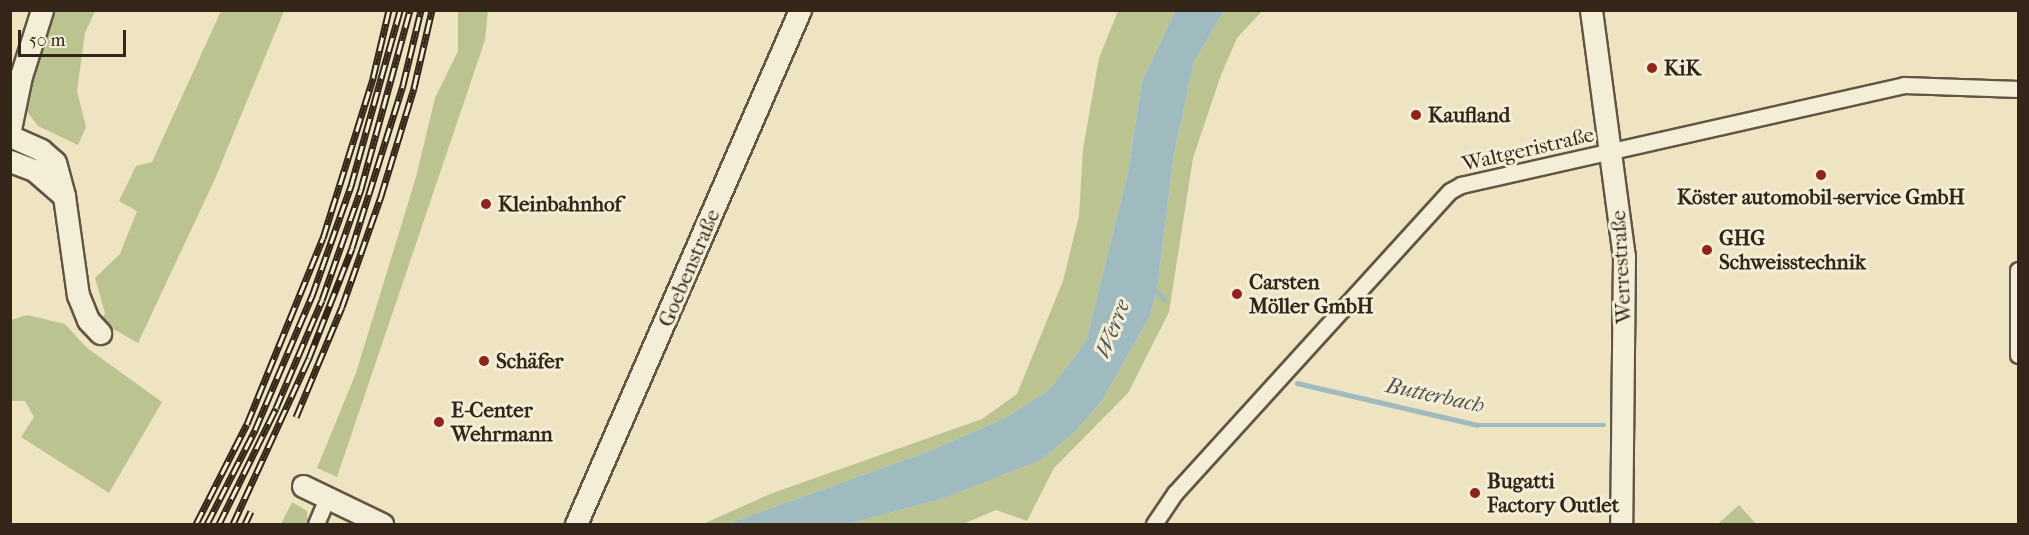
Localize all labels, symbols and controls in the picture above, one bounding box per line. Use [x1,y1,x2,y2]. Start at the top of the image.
scale bar [21,18,129,56]
text: 50 m [29,30,65,51]
place label: KiK [1664,55,1701,81]
marker: KiK [1645,61,1659,75]
place label: Kaufland [1428,102,1510,128]
marker: Kaufland [1409,108,1423,122]
street label: Waltgeristraße [1460,122,1596,176]
marker: Köster automobil-service GmbH [1814,168,1828,182]
place label: Köster automobil-service GmbH [1677,184,1965,210]
place label: Kleinbahnhof [498,191,621,217]
marker: Kleinbahnhof [479,197,493,211]
street label: Goebenstraße [653,205,725,331]
street label: Werrestraße [1605,210,1637,324]
place label: GHG Schweisstechnik [1719,225,1866,275]
marker: GHG Schweisstechnik [1700,243,1714,257]
place label: Carsten Möller GmbH [1249,269,1373,319]
marker: Carsten Möller GmbH [1230,287,1244,301]
water label: Werre [1090,296,1136,362]
place label: Schäfer [496,348,563,374]
marker: Schäfer [477,354,491,368]
water label: Butterbach [1383,373,1487,419]
place label: E-Center Wehrmann [451,397,553,447]
marker: E-Center Wehrmann [432,415,446,429]
place label: Bugatti Factory Outlet [1487,468,1619,518]
marker: Bugatti Factory Outlet [1468,486,1482,500]

